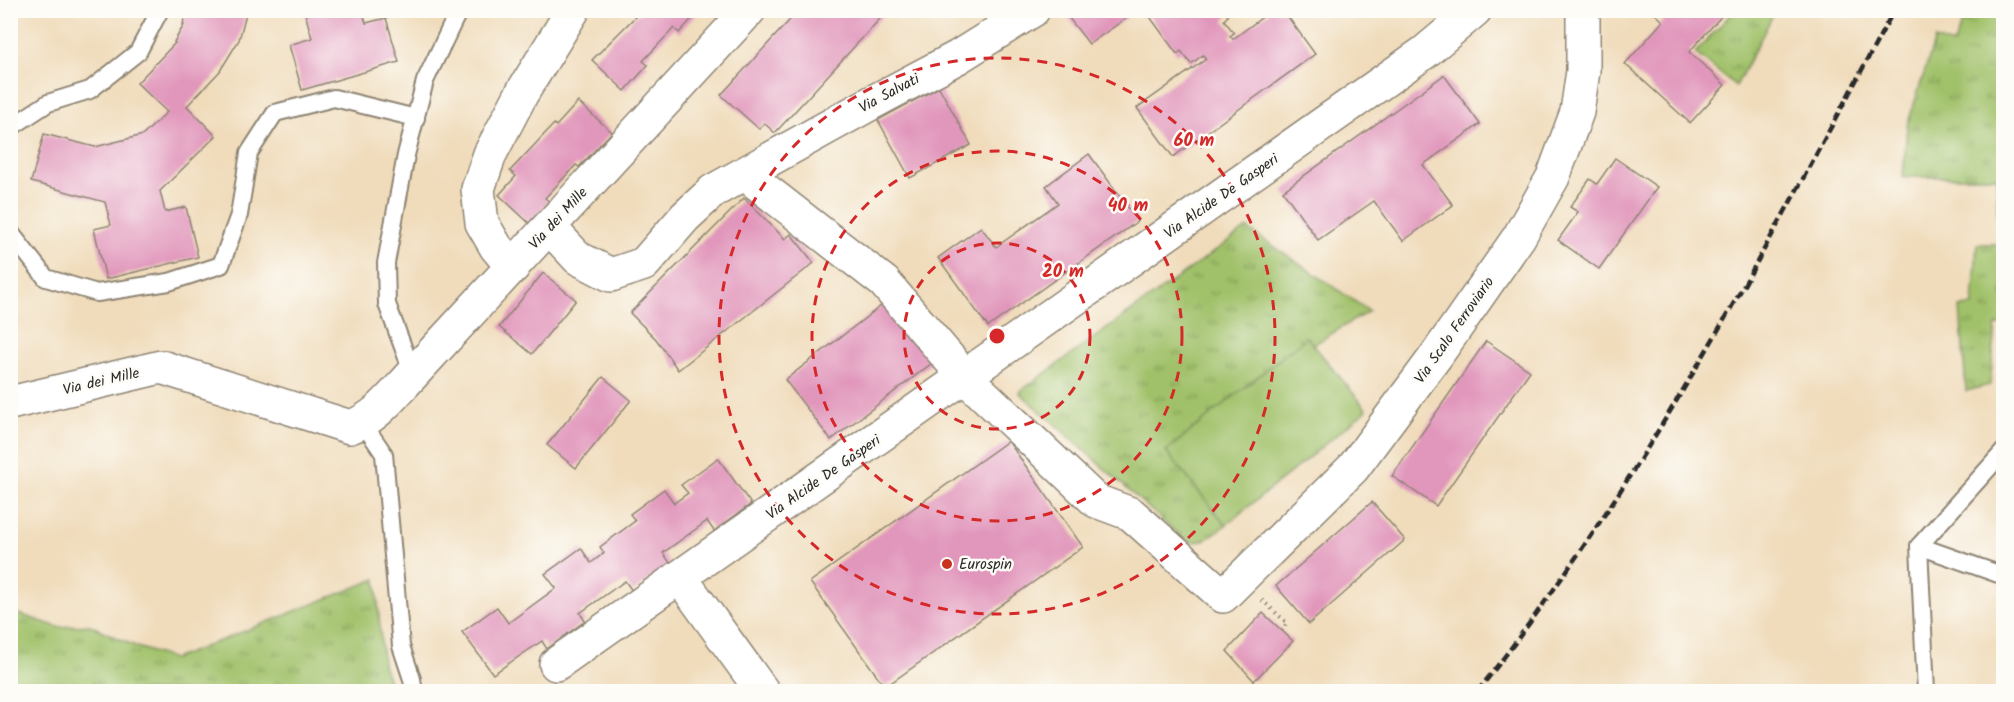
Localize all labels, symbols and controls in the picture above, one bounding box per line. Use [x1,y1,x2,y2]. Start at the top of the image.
street label: Via Salvati [855,67,926,120]
text: 60 m [1174,127,1215,156]
street label: Via Alcide De Gasperi [1159,147,1285,245]
street label: Via dei Mille [523,182,594,255]
text: 40 m [1108,192,1149,221]
text: 20 m [1042,258,1084,287]
street label: Via Scalo Ferroviario [1409,272,1501,389]
centre of rings [987,326,1007,346]
street label: Via dei Mille [61,361,142,402]
street label: Via Alcide De Gasperi [761,428,887,526]
place label: Eurospin [959,553,1012,577]
marker: Eurospin [940,557,954,571]

